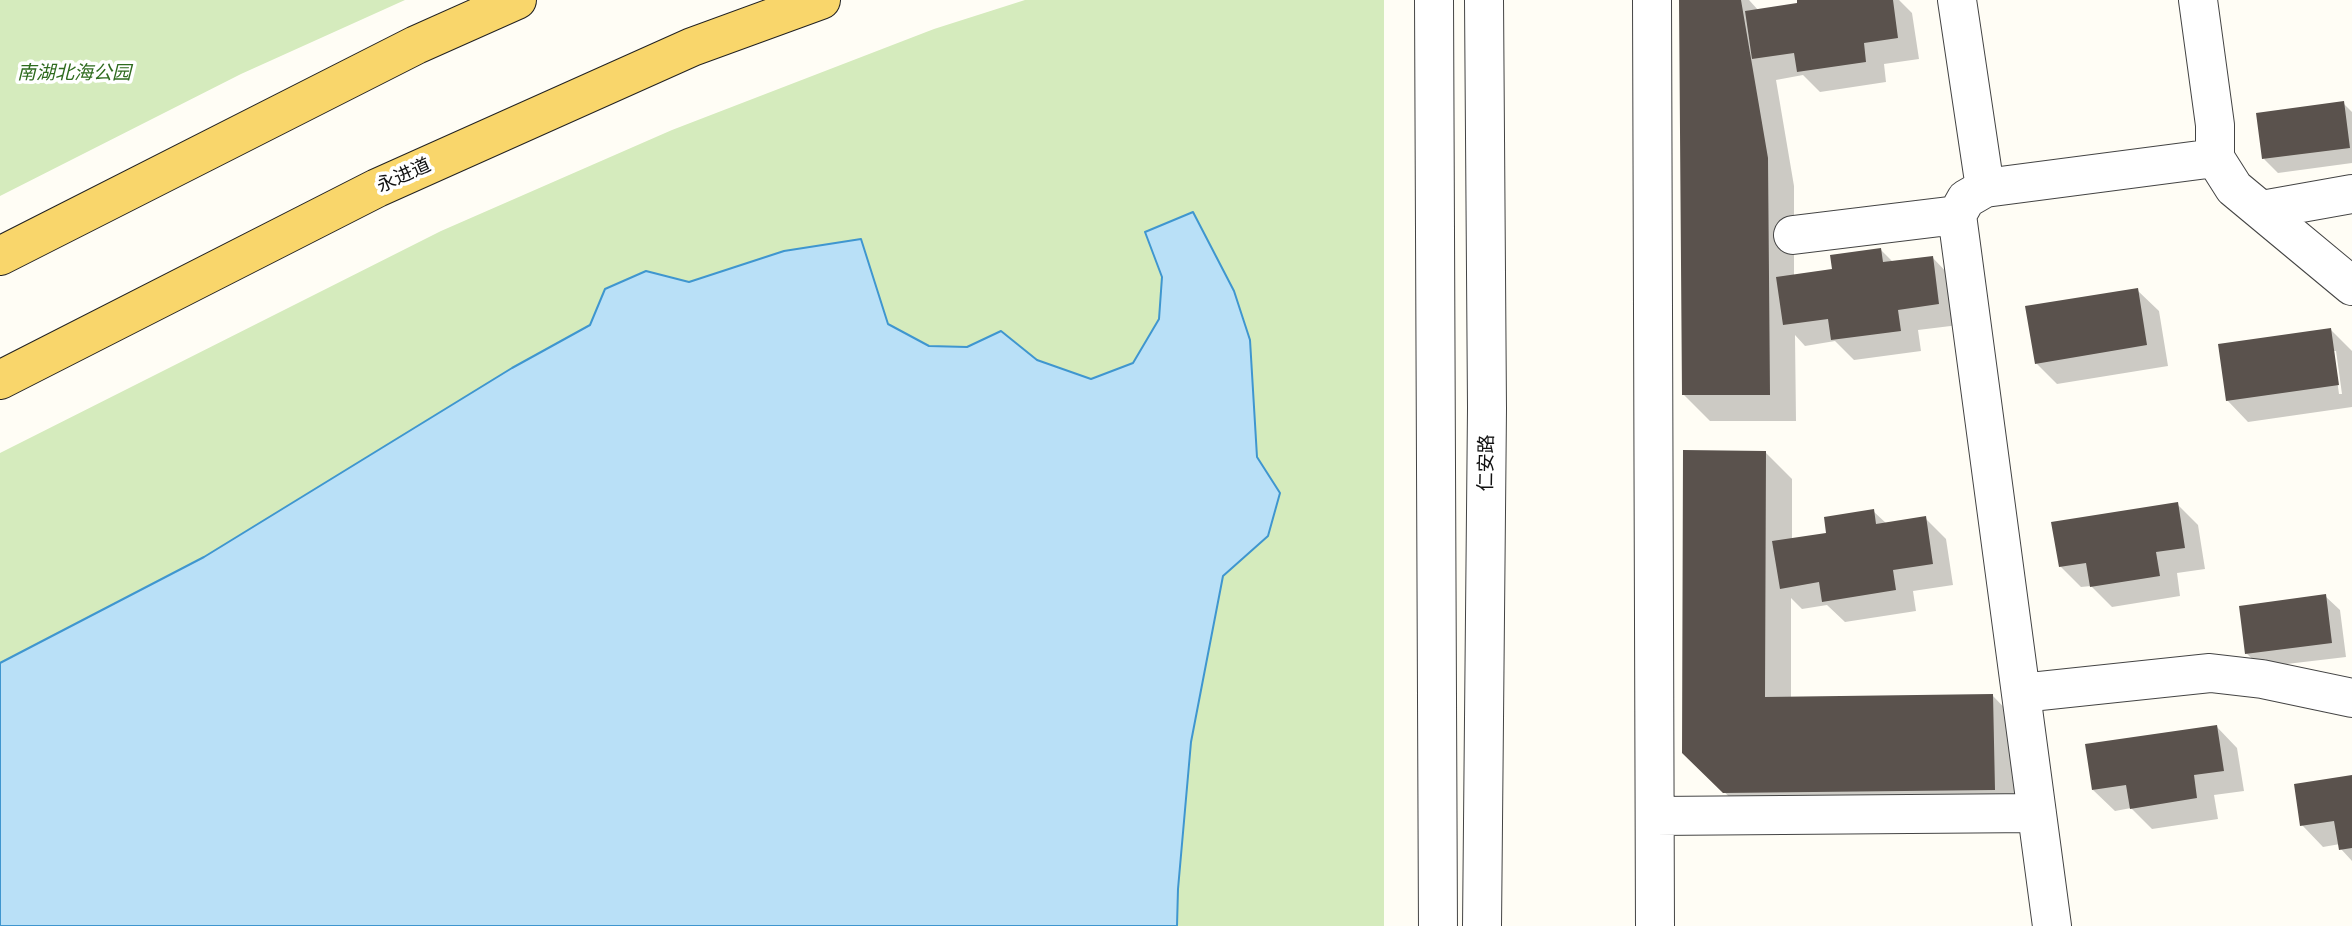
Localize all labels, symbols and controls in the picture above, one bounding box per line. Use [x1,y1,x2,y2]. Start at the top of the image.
park label: 南湖北海公园 [17,63,131,85]
street label: 永进道 [373,154,435,198]
street label: 仁安路 [1475,434,1499,492]

